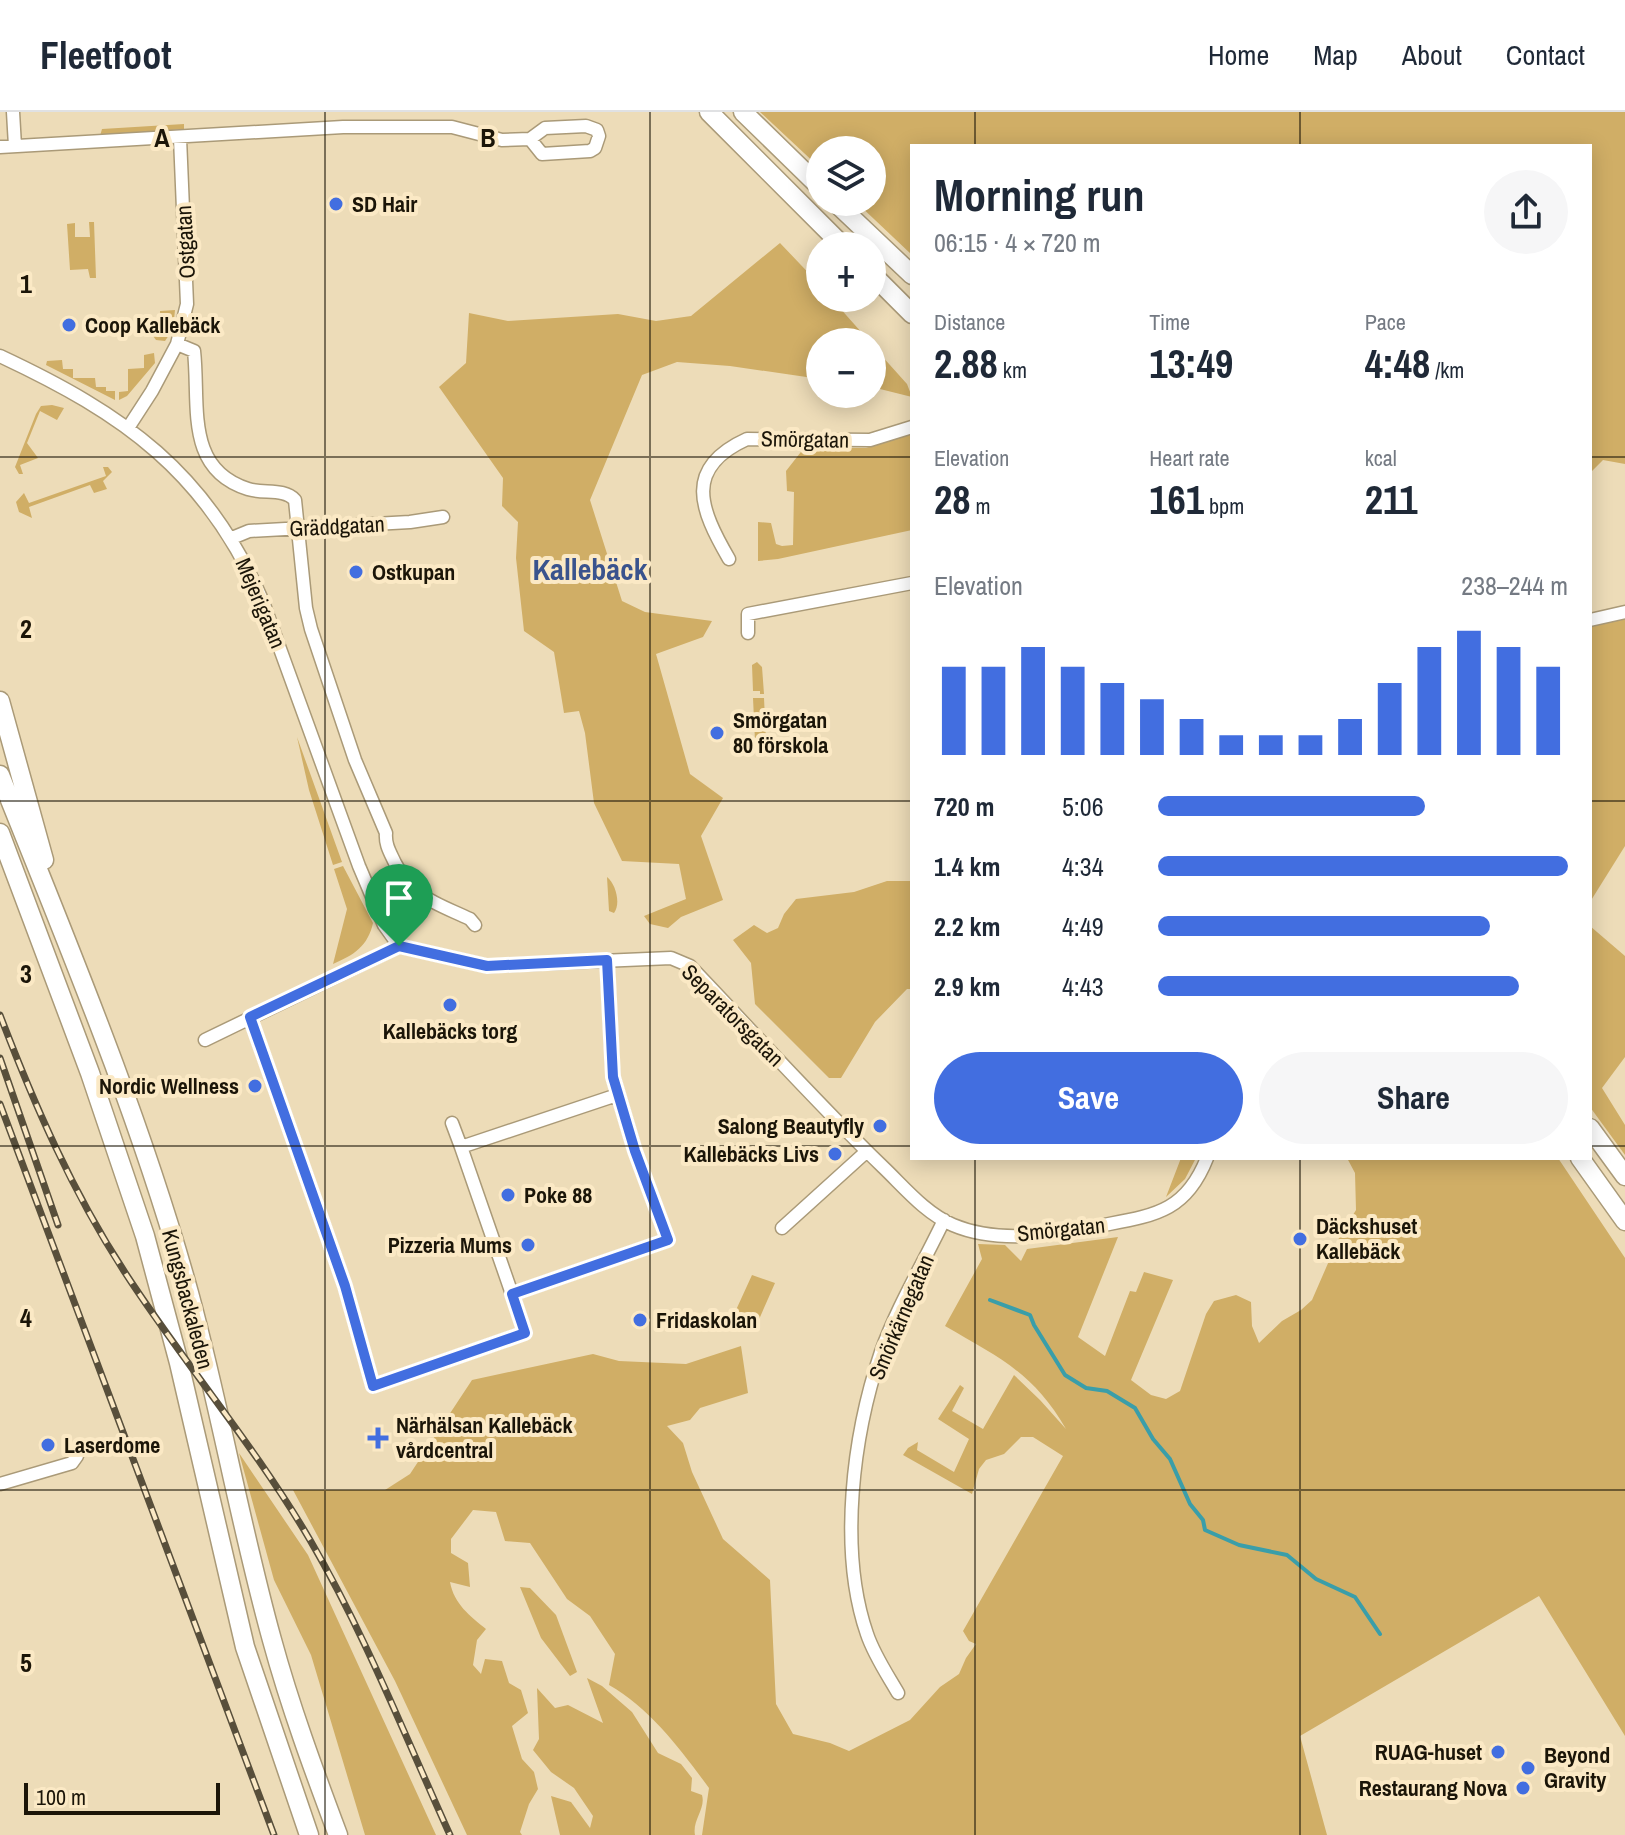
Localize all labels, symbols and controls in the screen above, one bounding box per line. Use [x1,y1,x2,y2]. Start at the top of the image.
text: Fleetfoot [40,30,172,81]
text: Home [1208,36,1269,74]
text: Map [1313,36,1358,74]
text: About [1402,36,1462,74]
text: Contact [1506,36,1585,74]
text: A [154,120,170,155]
text: B [480,120,496,155]
map controls [806,136,886,408]
button: layers [806,136,886,216]
text: Morning run [934,165,1144,225]
button: share [1484,170,1568,254]
place label: SD Hair [352,189,417,219]
marker: SD Hair [327,195,345,213]
street label: Ostgatan [168,205,202,279]
text: 06:15 · 4 × 720 m [934,225,1101,260]
button: + [806,232,886,312]
text: 1 [20,266,32,301]
text: Distance [934,307,1005,337]
text: Time [1149,307,1190,337]
text: Pace [1365,307,1406,337]
place label: Coop Kallebäck [85,310,221,340]
marker: Coop Kallebäck [60,316,78,334]
button: − [806,328,886,408]
text: 2.88 [934,337,998,390]
text: 13:49 [1149,337,1233,390]
text: 4:48 [1365,337,1430,390]
text: km [998,355,1027,385]
text: /km [1430,355,1464,385]
street label: Smörgatan [761,423,849,455]
text: Elevation [934,443,1009,473]
text: Heart rate [1149,443,1230,473]
text: kcal [1365,443,1397,473]
text: 28 [934,473,970,526]
text: 161 [1149,473,1204,526]
text: 211 [1365,473,1418,526]
text: m [970,491,991,521]
text: bpm [1204,491,1244,521]
street label: Gräddgatan [289,509,385,543]
district label: Kallebäck [533,549,648,589]
street label: Mejerigatan [229,553,293,653]
place label: Ostkupan [372,557,455,587]
marker: Ostkupan [347,563,365,581]
text: Elevation [934,568,1023,603]
text: 238–244 m [1461,568,1568,603]
text: 2 [20,611,32,646]
place label: Smörgatan 80 förskola [733,705,828,760]
marker: Smörgatan 80 förskola [708,724,726,742]
text: 720 m [934,789,994,824]
text: 5:06 [1062,789,1104,824]
text: 1.4 km [934,849,1000,884]
text: 4:34 [1062,849,1104,884]
pin [365,864,433,946]
icon: arrive [377,876,421,920]
text: 2.2 km [934,909,1000,944]
text: 4:49 [1062,909,1104,944]
text: 3 [20,956,32,991]
street label: Separatorsgatan [675,957,791,1073]
text: 2.9 km [934,969,1000,1004]
text: 4:43 [1062,969,1104,1004]
marker: Kallebäcks torg [441,996,459,1014]
place label: Kallebäcks torg [383,1016,517,1046]
button: Save [934,1052,1243,1144]
button: Share [1259,1052,1568,1144]
place label: Nordic Wellness [99,1071,239,1101]
marker: Nordic Wellness [246,1077,264,1095]
place label: Salong Beautyfly [718,1111,864,1141]
marker: Salong Beautyfly [871,1117,889,1135]
place label: Kallebäcks Livs [684,1139,819,1169]
marker: Kallebäcks Livs [826,1145,844,1163]
place label: Poke 88 [524,1180,592,1210]
marker: Poke 88 [499,1186,517,1204]
street label: Smörgatan [1016,1209,1106,1249]
place label: Däckshuset Kallebäck [1316,1211,1417,1266]
street label: Kungsbackaleden [155,1226,221,1372]
place label: Pizzeria Mums [388,1230,512,1260]
marker: Däckshuset Kallebäck [1291,1230,1309,1248]
marker: Pizzeria Mums [519,1236,537,1254]
street label: Smörkärnegatan [861,1250,941,1384]
text: 4 [20,1300,32,1335]
place label: Fridaskolan [656,1305,757,1335]
marker: Fridaskolan [631,1311,649,1329]
place label: Närhälsan Kallebäck vårdcentral [396,1410,573,1465]
marker: Närhälsan Kallebäck vårdcentral [367,1427,389,1449]
place label: Laserdome [64,1430,160,1460]
marker: Laserdome [39,1436,57,1454]
text: 5 [20,1645,32,1680]
place label: RUAG-huset [1375,1737,1482,1767]
place label: Beyond Gravity [1544,1740,1610,1795]
marker: RUAG-huset [1489,1743,1507,1761]
marker: Beyond Gravity [1519,1759,1537,1777]
place label: Restaurang Nova [1359,1773,1507,1803]
scale bar [24,1779,220,1815]
marker: Restaurang Nova [1514,1779,1532,1797]
text: 100 m [36,1782,86,1812]

